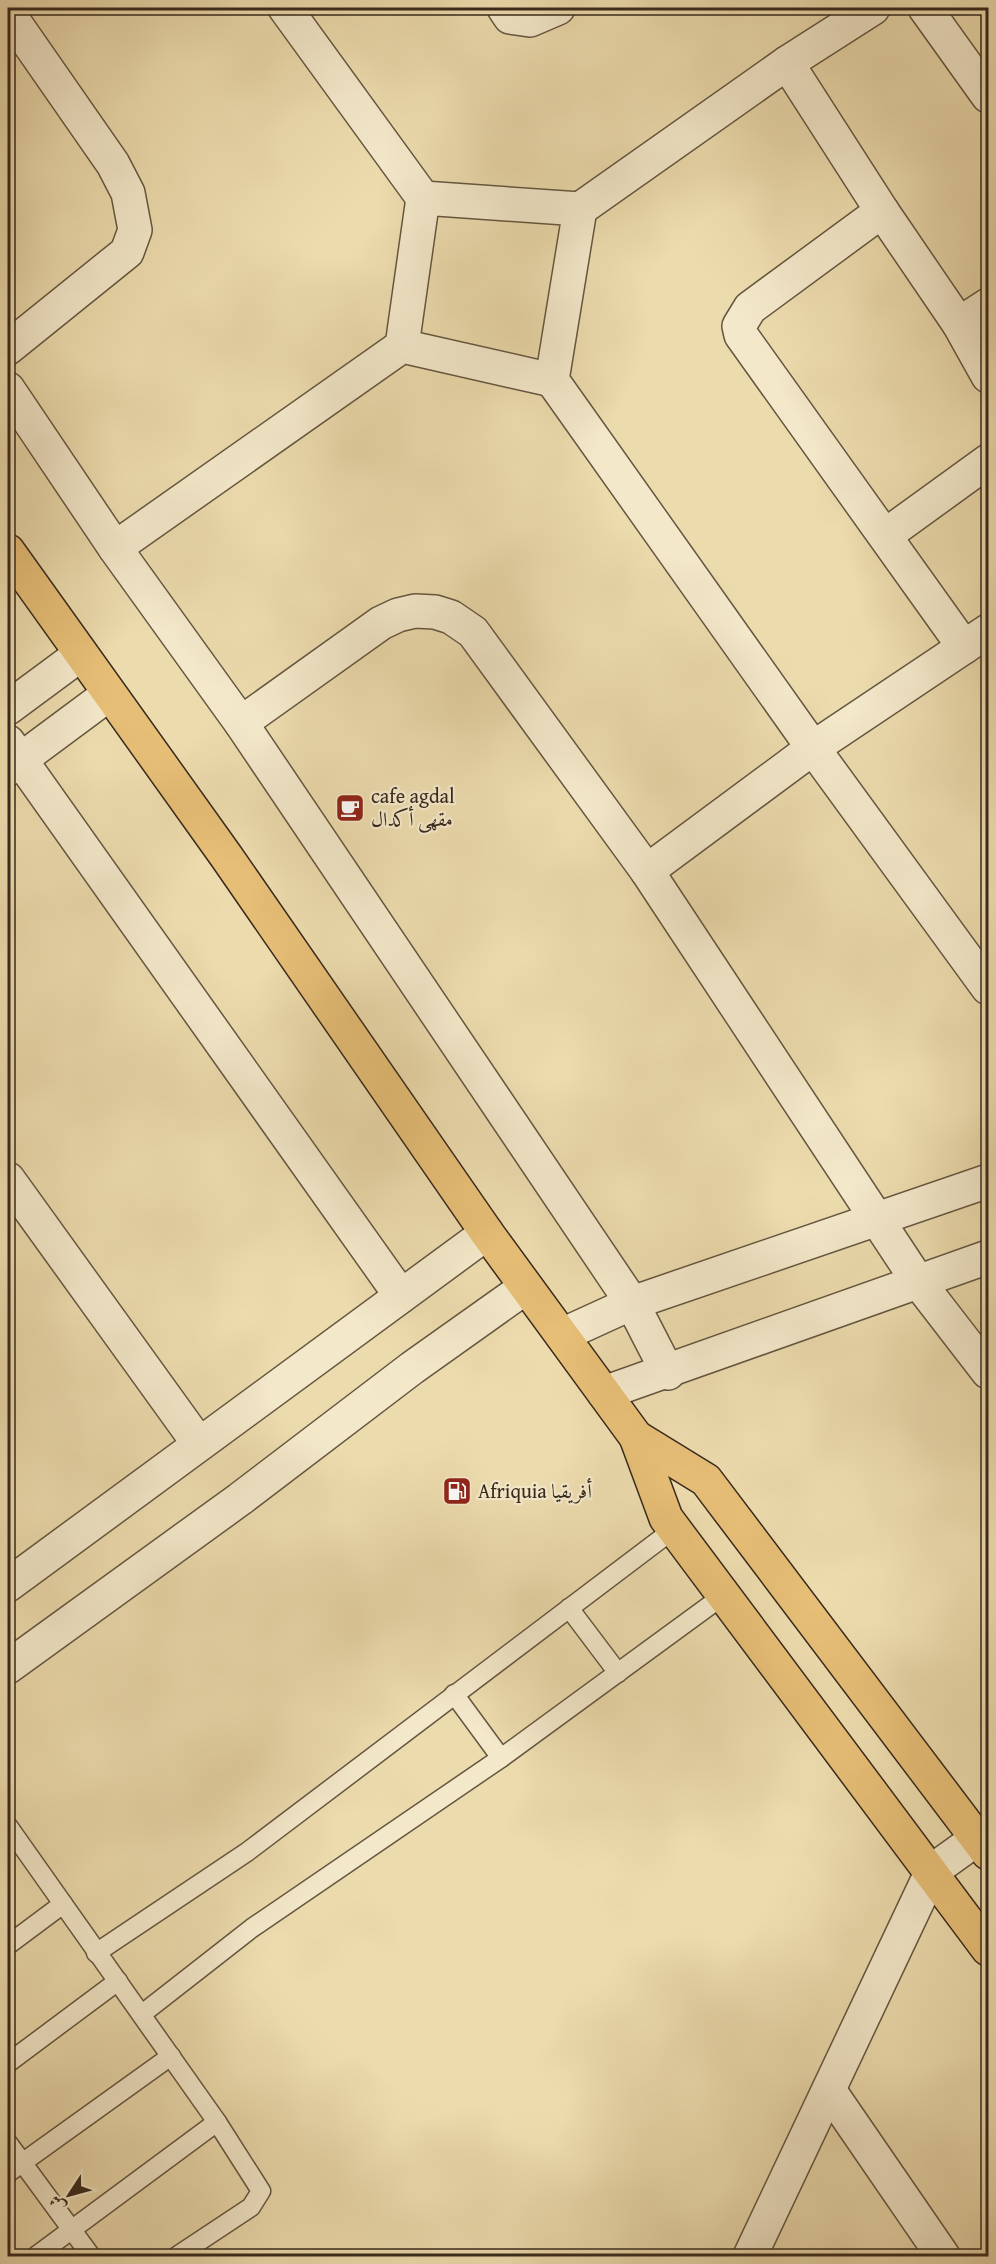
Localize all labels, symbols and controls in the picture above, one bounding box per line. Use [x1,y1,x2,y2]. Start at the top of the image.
place label: cafe agdal مقهى أكدال [371,781,455,833]
cafe icon: cafe agdal مقهى أكدال [334,792,366,824]
fuel station icon: Afriquia أفريقيا [441,1475,473,1507]
place label: Afriquia أفريقيا [478,1476,592,1505]
north arrow [39,2165,99,2225]
text: ش [42,2190,71,2217]

